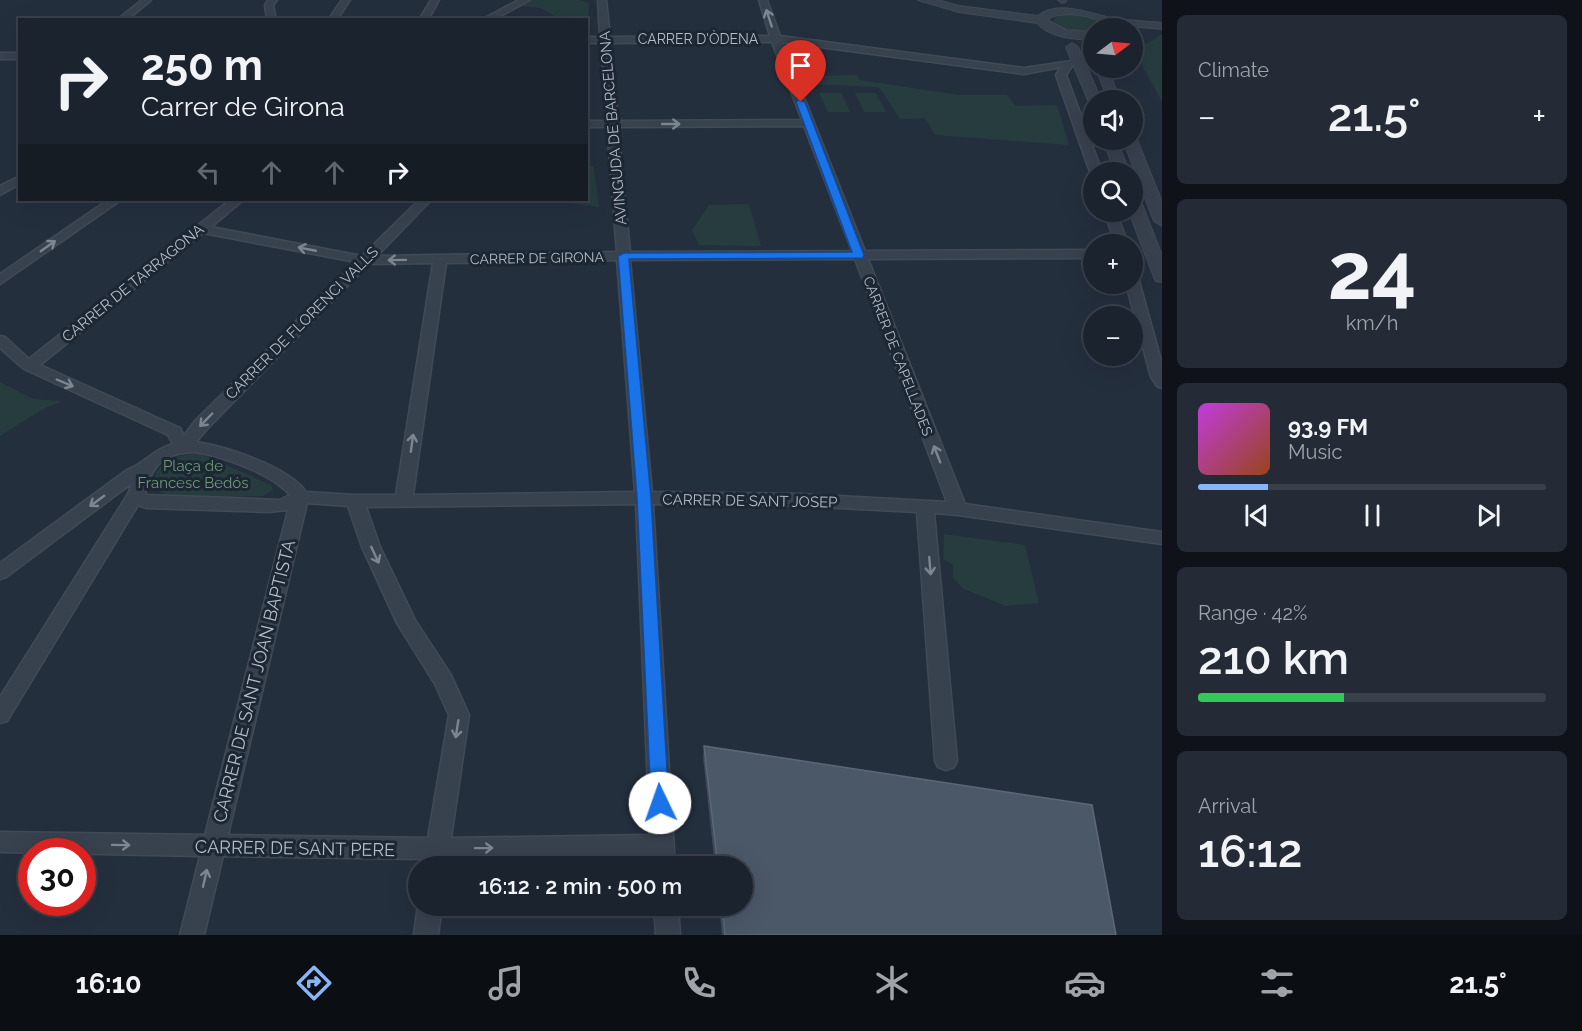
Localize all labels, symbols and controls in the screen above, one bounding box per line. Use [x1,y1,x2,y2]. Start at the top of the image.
one-way arrow [763,9,774,28]
north arrow [1083,18,1143,78]
map controls [1083,18,1143,366]
street label: AVINGUDA DE BARCELONA [596,30,630,226]
street label: CARRER D'ÒDENA [638,30,759,47]
pin [775,40,826,102]
text: 250 m [141,41,263,90]
icon: right [42,42,120,120]
icon: arrive [784,49,817,82]
text: Climate [1198,58,1269,82]
text: 21.5° [1328,89,1420,142]
button: sound [1083,90,1143,150]
text: Carrer de Girona [141,91,345,122]
text: − [1198,97,1216,136]
text: + [1532,97,1546,136]
one-way arrow [660,118,680,130]
icon: left [192,156,225,189]
icon: ahead [255,156,288,189]
icon: ahead [318,156,351,189]
icon: right [381,156,414,189]
button: search [1083,162,1143,222]
street label: CARRER DE TARRAGONA [58,220,208,346]
text: 24 [1328,226,1416,317]
button: + [1083,234,1143,294]
one-way arrow [39,240,56,252]
street label: CARRER DE FLORENCI VALLS [222,243,382,403]
one-way arrow [298,243,317,254]
street label: CARRER DE GIRONA [470,249,605,267]
one-way arrow [388,254,408,266]
street label: CARRER DE CAPELLADES [860,274,936,438]
button: − [1083,306,1143,366]
text: km/h [1346,311,1398,335]
one-way arrow [56,378,74,389]
one-way arrow [199,412,213,427]
text: 93.9 FM [1288,414,1368,440]
one-way arrow [407,433,418,453]
text: Music [1288,440,1342,464]
one-way arrow [931,446,942,464]
park label: Plaça de Francesc Bedós [138,457,248,492]
street label: CARRER DE SANT JOSEP [662,490,838,512]
one-way arrow [90,495,106,507]
icon: previous [1240,499,1273,532]
icon: pause [1356,499,1389,532]
icon: next [1472,499,1505,532]
street label: CARRER DE SANT JOAN BAPTISTA [209,537,299,825]
one-way arrow [370,546,382,564]
one-way arrow [925,555,936,575]
text: Range · 42% [1198,601,1307,625]
text: 210 km [1198,632,1349,685]
one-way arrow [451,719,462,738]
position arrow [628,771,692,835]
text: Arrival [1198,794,1257,818]
text: 16:12 [1198,825,1302,878]
street label: CARRER DE SANT PERE [195,836,395,860]
speed limit sign: 30 [18,838,96,916]
one-way arrow [111,839,131,851]
one-way arrow [474,843,494,854]
one-way arrow [200,869,211,888]
text: 16:12 · 2 min · 500 m [479,873,682,899]
icon: directions [293,962,335,1004]
icon: music [485,962,527,1004]
icon: phone [678,962,720,1004]
icon: climate [871,962,913,1004]
icon: car [1064,962,1106,1004]
icon: filters [1256,962,1298,1004]
text: 16:10 [75,968,142,999]
text: 21.5° [1449,968,1507,999]

